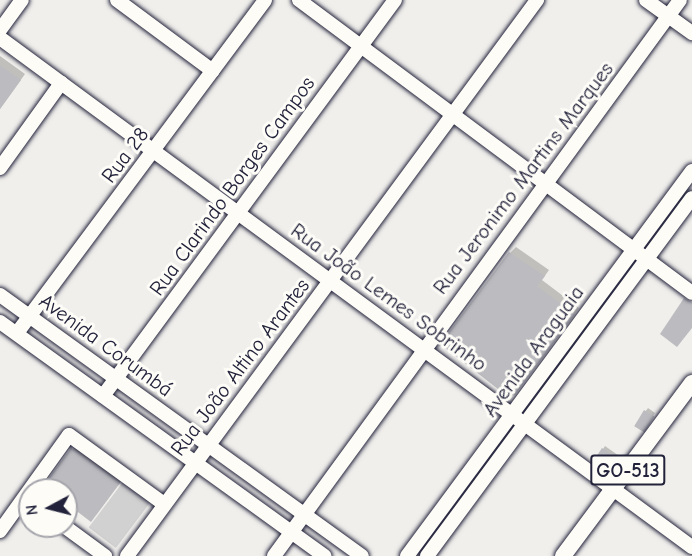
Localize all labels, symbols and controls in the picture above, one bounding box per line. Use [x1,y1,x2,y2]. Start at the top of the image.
street label: Rua Jeronimo Martins Marques [427,57,619,299]
street label: Rua Clarindo Borges Campos [144,72,320,300]
street label: Rua 28 [96,122,154,188]
street label: Rua João Lemes Sobrinho [286,217,492,377]
street label: Rua João Altino Arantes [165,273,315,461]
street label: Avenida Araguaia [477,281,589,421]
street label: Avenida Corumbá [34,288,178,402]
road number: GO-513 [589,453,667,487]
north arrow [18,478,78,538]
text: N [23,504,42,516]

